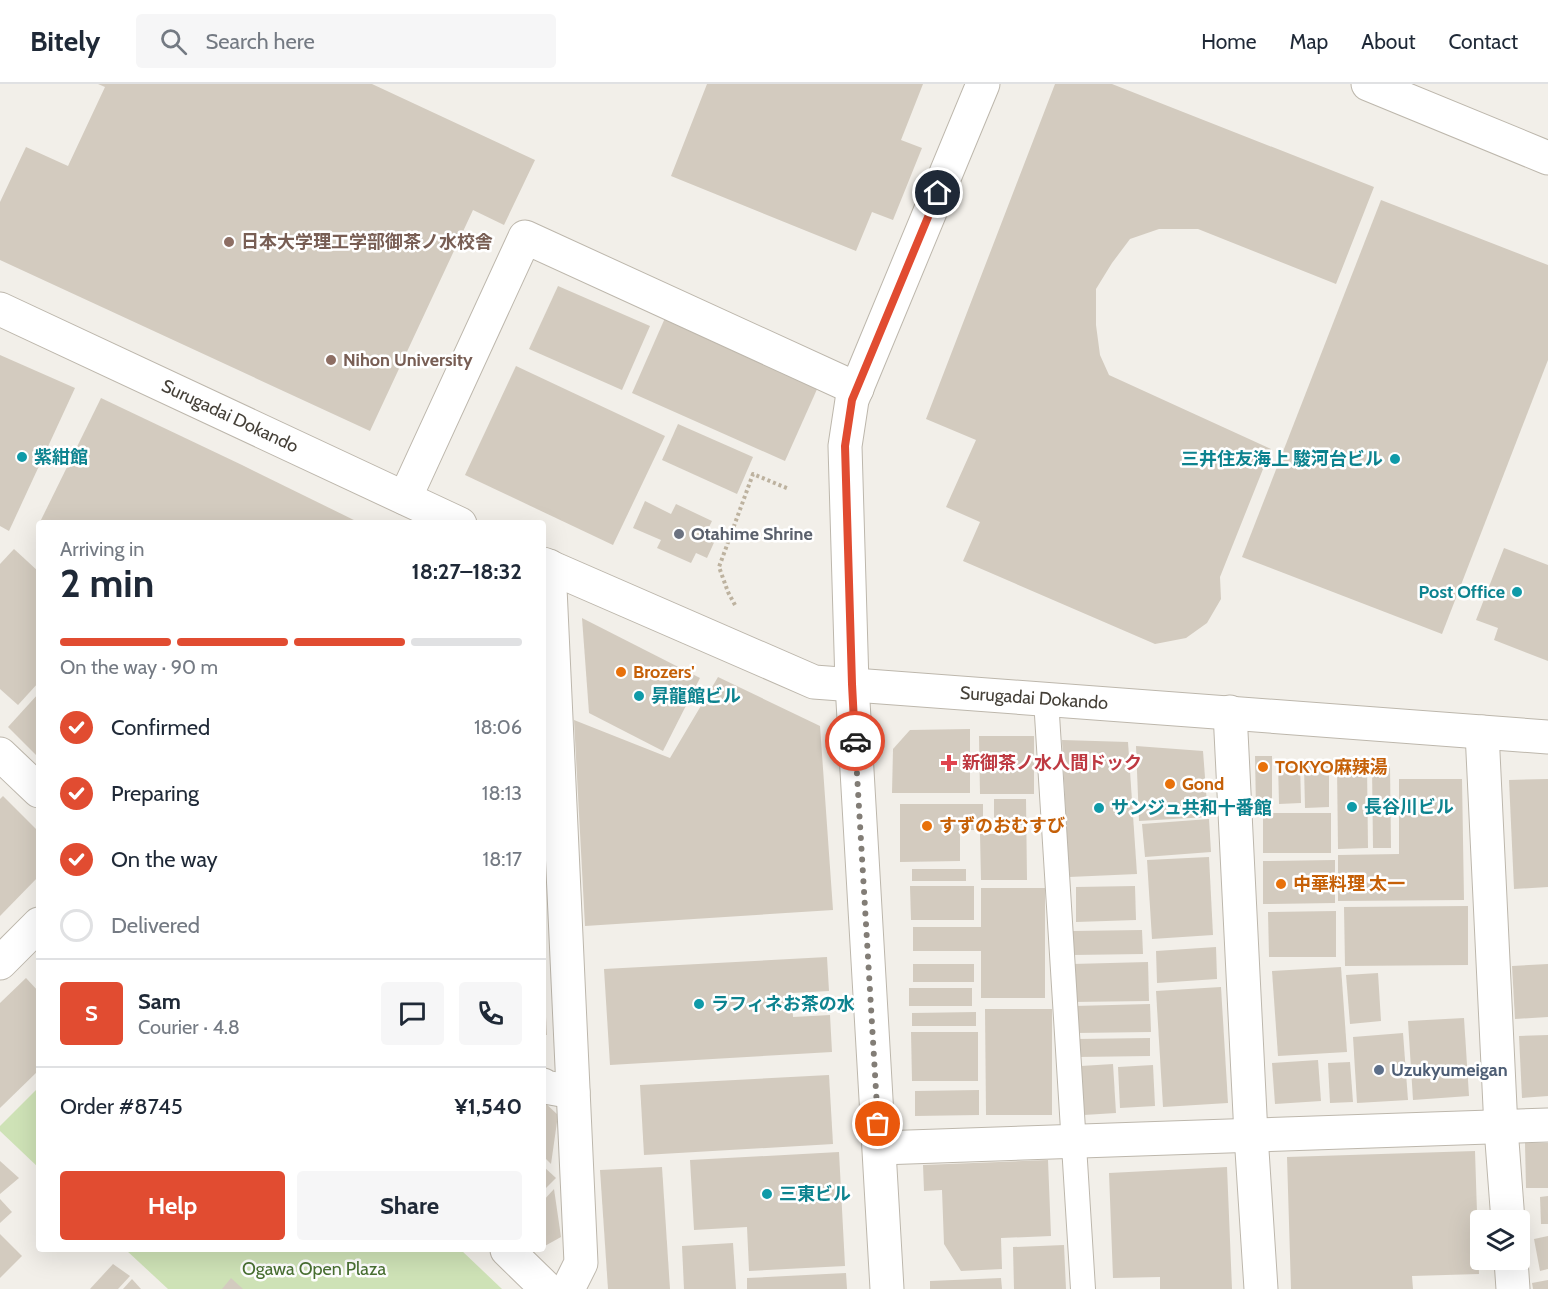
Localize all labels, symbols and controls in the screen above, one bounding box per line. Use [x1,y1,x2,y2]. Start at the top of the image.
search box [136,14,556,68]
text: Bitely [30,24,100,58]
icon: search [157,25,190,58]
text: Search here [205,28,315,55]
text: Home [1201,29,1257,54]
text: Map [1290,29,1328,54]
text: About [1361,29,1415,54]
text: Contact [1448,29,1518,54]
pin [912,167,963,218]
icon: home [921,176,954,209]
place label: 日本大学理工学部御茶ノ水校舎 [241,231,493,253]
marker: 日本大学理工学部御茶ノ水校舎 [222,235,236,249]
place label: Nihon University [343,349,473,371]
marker: Nihon University [324,353,338,367]
street label: Surugadai Dokando [158,375,302,457]
place label: 紫紺館 [34,446,88,468]
place label: 三井住友海上 駿河台ビル [1181,448,1383,470]
marker: 紫紺館 [15,450,29,464]
marker: 三井住友海上 駿河台ビル [1388,452,1402,466]
place label: Otahime Shrine [691,523,813,545]
marker: Otahime Shrine [672,527,686,541]
text: Arriving in [60,537,144,561]
text: 18:27–18:32 [412,558,522,585]
text: 2 min [60,559,154,607]
place label: Post Office [1419,581,1505,603]
marker: Post Office [1510,585,1524,599]
text: On the way · 90 m [60,655,218,679]
place label: Brozers' [633,661,695,683]
marker: Brozers' [614,665,628,679]
street label: Surugadai Dokando [959,682,1109,714]
place label: 昇龍館ビル [651,685,741,707]
marker: 昇龍館ビル [632,689,646,703]
icon: check [60,711,93,744]
courier [825,711,885,771]
text: Confirmed [111,714,210,741]
text: 18:06 [474,715,522,739]
icon: car [839,725,872,758]
place label: 新御茶ノ水人間ドック [962,752,1142,774]
marker: 新御茶ノ水人間ドック [940,754,958,772]
place label: TOKYO麻辣湯 [1275,756,1388,778]
marker: TOKYO麻辣湯 [1256,760,1270,774]
place label: Gond [1182,773,1224,795]
icon: check [60,777,93,810]
marker: Gond [1163,777,1177,791]
text: Preparing [111,780,199,807]
text: 18:13 [482,781,522,805]
place label: 長谷川ビル [1364,796,1454,818]
place label: サンジュ共和十番館 [1111,797,1272,819]
marker: 長谷川ビル [1345,800,1359,814]
marker: サンジュ共和十番館 [1092,801,1106,815]
place label: すずのおむすび [939,815,1065,837]
marker: すずのおむすび [920,819,934,833]
icon: check [60,843,93,876]
text: On the way [111,846,218,873]
text: 18:17 [483,847,522,871]
place label: 中華料理 太一 [1293,873,1405,895]
marker: 中華料理 太一 [1274,877,1288,891]
text: Delivered [111,912,200,939]
button: chat [381,982,444,1045]
button: phone [459,982,522,1045]
text: Sam [138,988,181,1015]
place label: ラフィネお茶の水 [711,993,855,1015]
marker: ラフィネお茶の水 [692,997,706,1011]
text: S [85,1000,98,1027]
text: Courier · 4.8 [138,1015,240,1039]
place label: Uzukyumeigan [1391,1059,1508,1081]
marker: Uzukyumeigan [1372,1063,1386,1077]
text: Order #8745 [60,1093,183,1120]
text: ¥1,540 [454,1093,522,1120]
pin [852,1098,903,1149]
icon: bag [861,1107,894,1140]
button: Help [60,1171,285,1240]
button: Share [297,1171,522,1240]
place label: 三東ビル [779,1183,851,1205]
marker: 三東ビル [760,1187,774,1201]
map controls [1470,1210,1530,1270]
button: layers [1470,1210,1530,1270]
park label: Ogawa Open Plaza [242,1258,386,1280]

